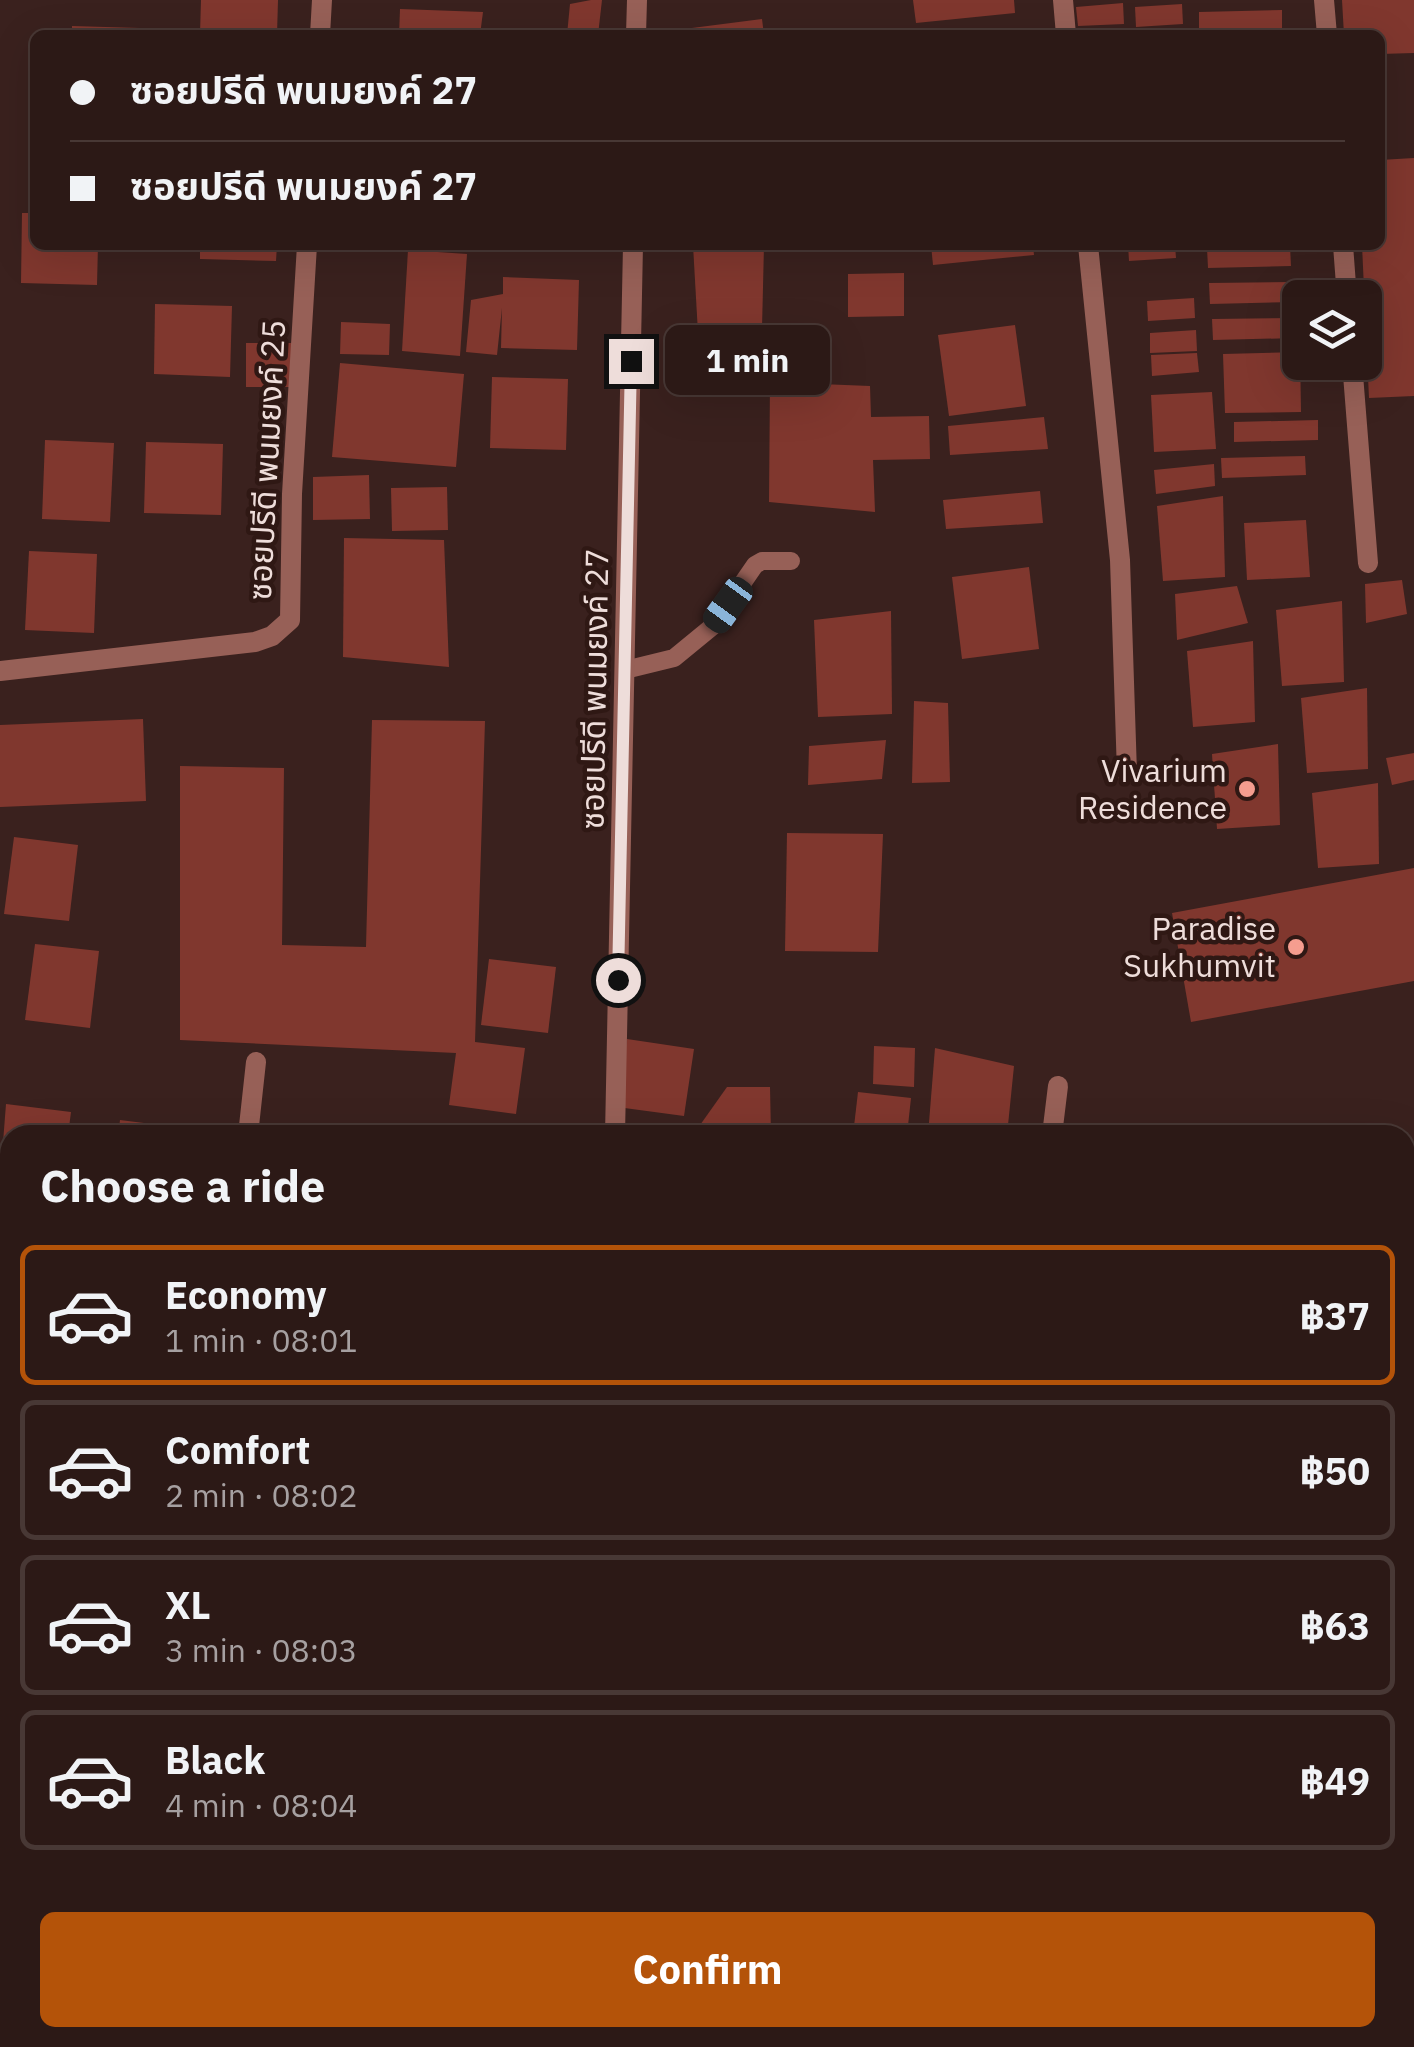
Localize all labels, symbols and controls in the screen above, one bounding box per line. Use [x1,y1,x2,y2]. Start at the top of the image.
text: ซอยปรีดี พนมยงค์ 27 [130,65,477,114]
text: ซอยปรีดี พนมยงค์ 27 [130,161,477,210]
map controls [1282,280,1382,380]
button: layers [1282,280,1382,380]
street label: ซอยปรีดี พนมยงค์ 25 [238,319,294,601]
callout: 1 min [666,326,831,396]
route end [609,339,654,384]
text: 1 min [706,339,789,381]
street label: ซอยปรีดี พนมยงค์ 27 [571,548,617,830]
car [698,572,758,638]
place label: Vivarium Residence [1078,749,1227,828]
marker: Vivarium Residence [1236,778,1258,800]
place label: Paradise Sukhumvit [1123,907,1276,986]
marker: Paradise Sukhumvit [1285,936,1307,958]
route start [596,958,641,1003]
text: Choose a ride [40,1156,325,1214]
icon: car [45,1270,135,1360]
text: Economy [165,1270,327,1319]
text: ฿37 [1299,1291,1370,1340]
text: 1 min · 08:01 [165,1319,358,1361]
icon: car [45,1425,135,1515]
text: Comfort [165,1425,310,1474]
text: ฿50 [1299,1446,1370,1495]
text: 2 min · 08:02 [165,1474,358,1516]
icon: car [45,1580,135,1670]
text: XL [165,1580,211,1629]
text: ฿63 [1299,1601,1370,1650]
text: 3 min · 08:03 [165,1629,358,1671]
icon: car [45,1735,135,1825]
text: Black [165,1735,265,1784]
text: ฿49 [1299,1756,1370,1805]
text: 4 min · 08:04 [165,1784,358,1826]
button: Confirm [40,1912,1375,2027]

